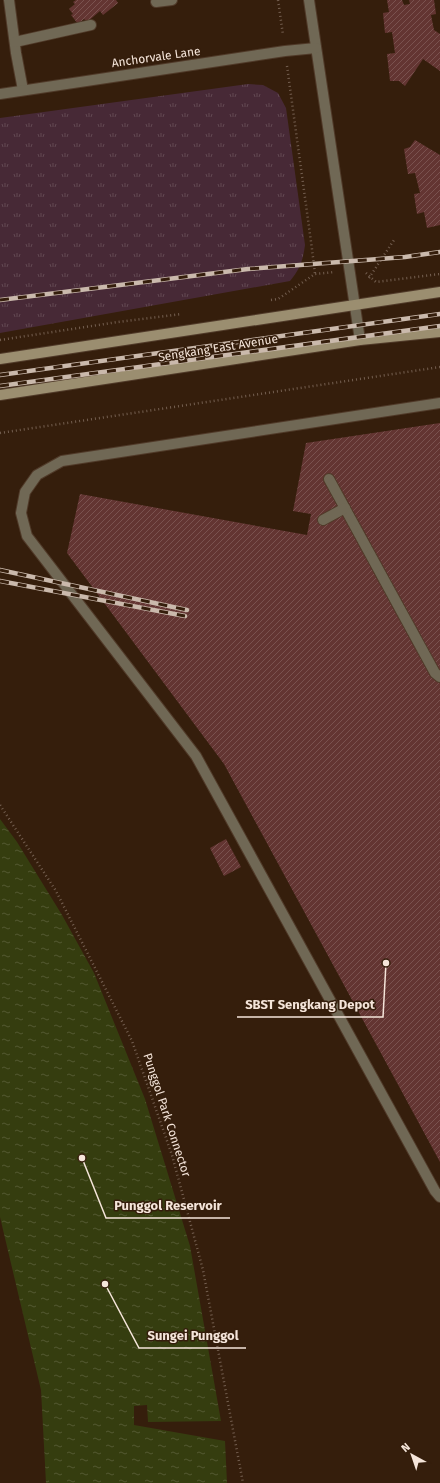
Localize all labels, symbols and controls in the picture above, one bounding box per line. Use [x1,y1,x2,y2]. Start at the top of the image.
street label: Anchorvale Lane [111,44,201,70]
street label: Sengkang East Avenue [157,332,279,364]
callout: SBST Sengkang Depot [237,992,383,1017]
text: SBST Sengkang Depot [245,997,376,1012]
street label: Punggol Park Connector [140,1051,194,1179]
callout: Punggol Reservoir [106,1193,230,1218]
text: Punggol Reservoir [114,1198,223,1213]
callout: Sungei Punggol [139,1323,246,1348]
text: Sungei Punggol [147,1328,239,1343]
north arrow [392,1435,432,1475]
text: N [399,1440,413,1455]

